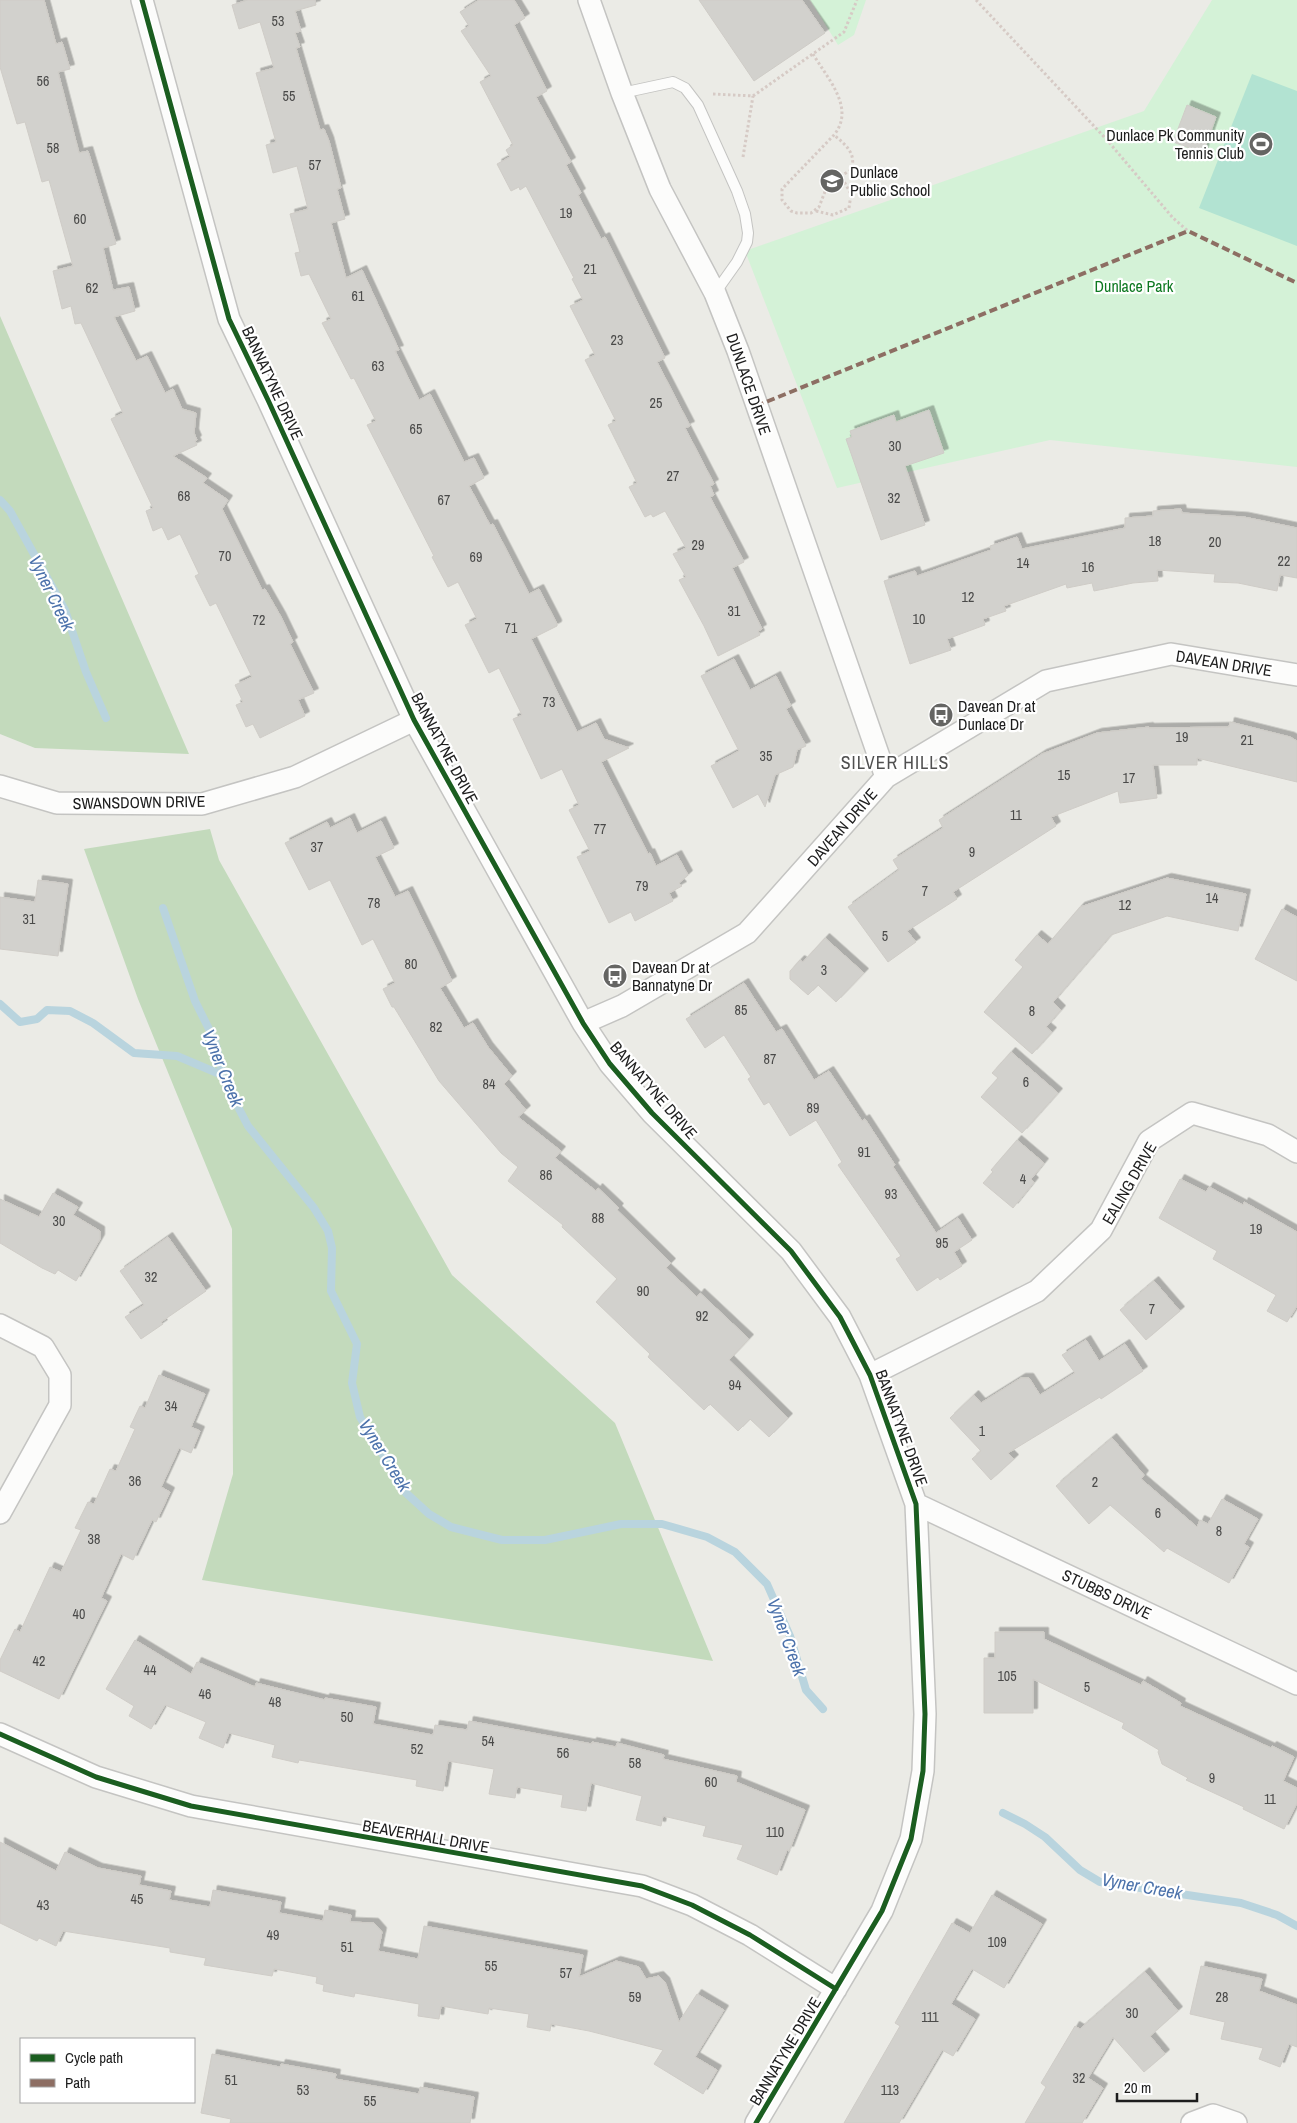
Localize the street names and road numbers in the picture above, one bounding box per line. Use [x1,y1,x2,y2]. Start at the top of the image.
street label: BANNATYNE DRIVE [237,323,309,443]
street label: DUNLACE DRIVE [721,330,777,438]
street label: DAVEAN DRIVE [1174,645,1274,681]
street label: BANNATYNE DRIVE [406,689,484,807]
street label: DAVEAN DRIVE [802,783,882,871]
street label: SWANSDOWN DRIVE [72,790,206,814]
street label: BANNATYNE DRIVE [605,1036,703,1144]
street label: EALING DRIVE [1097,1138,1161,1228]
street label: BANNATYNE DRIVE [871,1366,933,1490]
street label: STUBBS DRIVE [1059,1564,1155,1624]
street label: BEAVERHALL DRIVE [361,1814,491,1858]
street label: BANNATYNE DRIVE [744,1993,826,2109]

